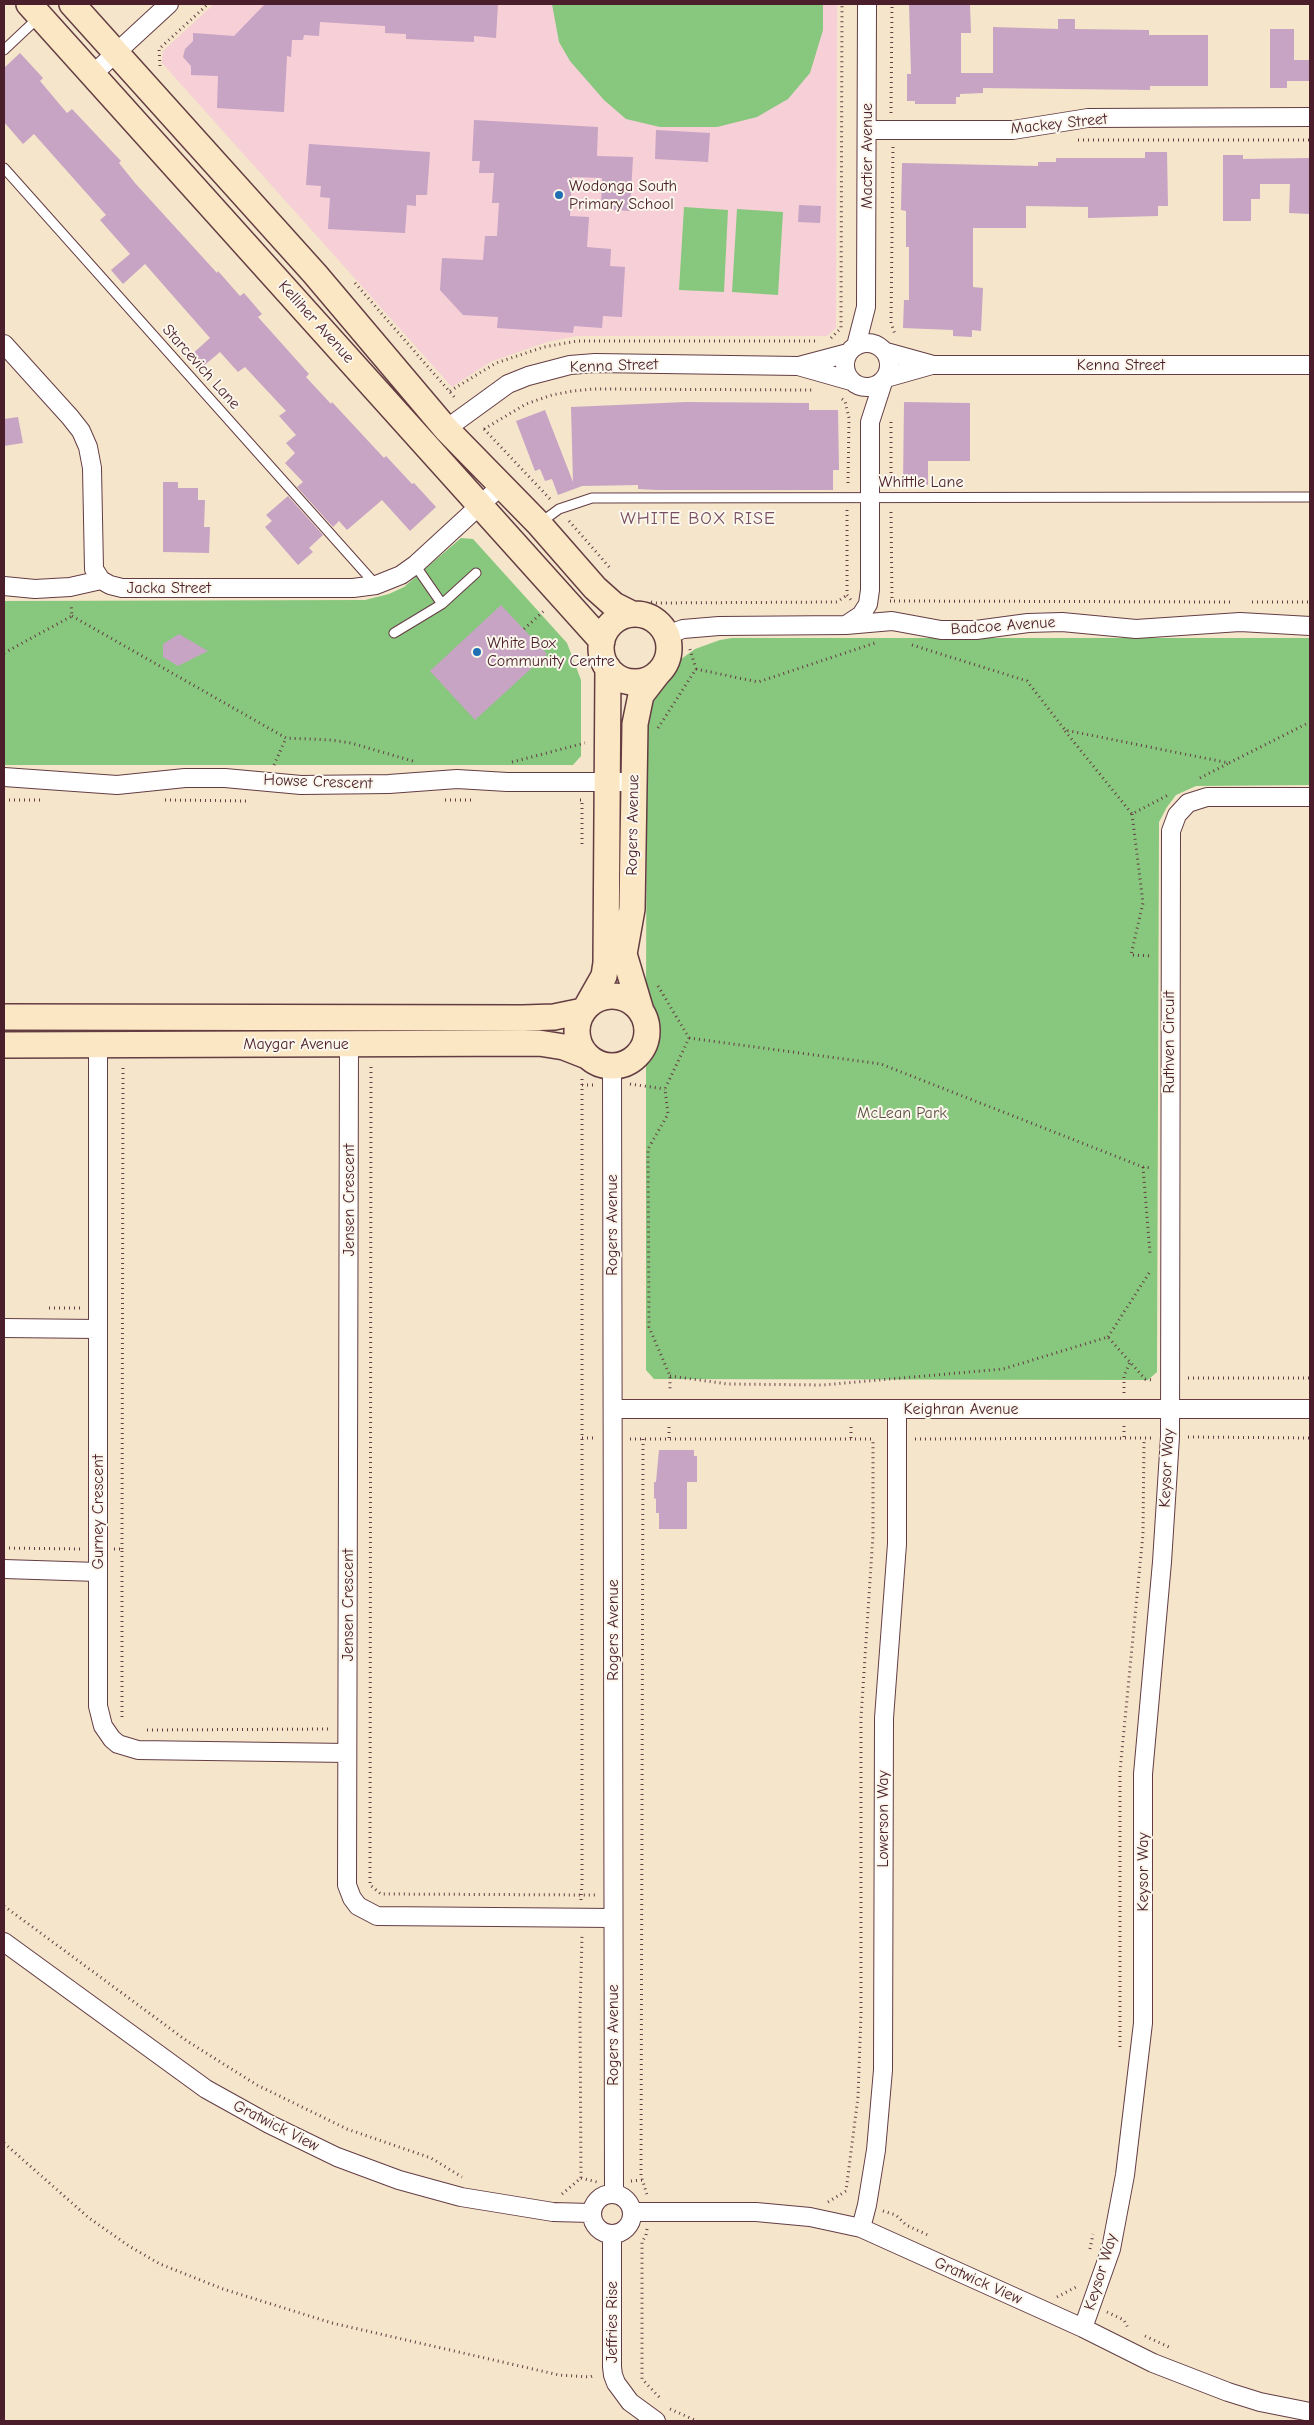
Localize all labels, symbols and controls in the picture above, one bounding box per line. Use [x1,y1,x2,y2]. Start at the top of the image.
street label: Mactier Avenue [857,103,877,209]
street label: Mackey Street [1010,109,1108,139]
place label: Wodonga South Primary School [569,176,677,214]
marker: Wodonga South Primary School [553,189,565,201]
street label: Kelliher Avenue [274,277,358,367]
street label: Starcevich Lane [158,321,244,413]
street label: Kenna Street [570,355,658,377]
street label: Kenna Street [1077,355,1165,375]
street label: Whittle Lane [879,472,963,492]
district label: WHITE BOX RISE [618,508,778,530]
street label: Jacka Street [127,578,211,598]
street label: Badcoe Avenue [950,613,1056,639]
place label: White Box Community Centre [487,633,615,671]
marker: White Box Community Centre [471,646,483,658]
street label: Howse Crescent [263,771,373,793]
street label: Rogers Avenue [623,774,643,876]
street label: Ruthven Circuit [1159,991,1179,1093]
street label: Maygar Avenue [243,1034,349,1054]
park label: McLean Park [857,1103,947,1123]
street label: Jensen Crescent [339,1144,359,1256]
street label: Rogers Avenue [602,1174,622,1276]
street label: Keighran Avenue [904,1399,1018,1419]
street label: Keysor Way [1155,1428,1179,1508]
street label: Gurney Crescent [88,1455,108,1569]
street label: Jensen Crescent [338,1549,358,1661]
street label: Rogers Avenue [603,1579,623,1681]
street label: Lowerson Way [873,1770,893,1868]
street label: Keysor Way [1133,1832,1153,1912]
street label: Rogers Avenue [603,1984,623,2086]
street label: Gratwick View [230,2096,322,2156]
street label: Keysor Way [1080,2231,1122,2313]
street label: Gratwick View [931,2253,1025,2309]
street label: Jeffries Rise [602,2281,622,2363]

